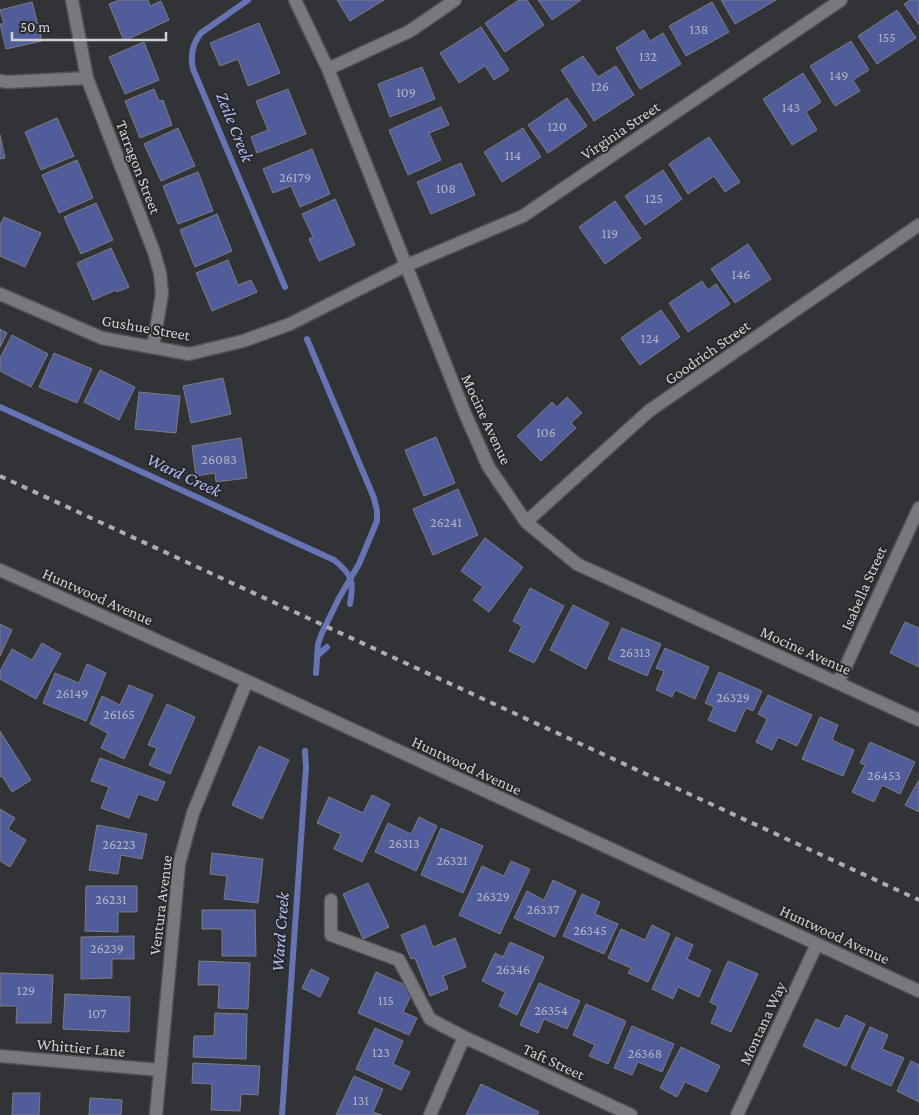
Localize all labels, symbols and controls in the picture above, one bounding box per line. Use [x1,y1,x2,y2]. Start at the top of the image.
scale bar [12,10,166,42]
text: 50 m [20,19,50,35]
house number: 138 [690,21,708,37]
house number: 155 [878,29,896,45]
house number: 132 [639,48,657,64]
house number: 149 [830,67,848,83]
house number: 126 [591,78,609,94]
house number: 109 [396,84,416,100]
water label: Zeile Creek [212,89,259,166]
street label: Virginia Street [578,98,664,164]
house number: 143 [782,99,800,115]
street label: Tarragon Street [112,118,164,217]
house number: 120 [547,118,567,134]
house number: 114 [505,147,521,163]
house number: 26179 [279,169,311,185]
house number: 108 [436,180,456,196]
house number: 125 [645,190,663,206]
house number: 119 [602,225,618,241]
house number: 146 [732,266,750,282]
street label: Gushue Street [100,311,192,344]
street label: Goodrich Street [661,316,754,388]
house number: 124 [641,330,659,346]
street label: Mocine Avenue [458,371,515,467]
house number: 106 [536,424,556,440]
water label: Ward Creek [144,449,225,501]
house number: 26083 [201,451,237,467]
house number: 26241 [430,514,462,530]
street label: Isabella Street [837,543,890,633]
street label: Huntwood Avenue [40,565,156,628]
street label: Mocine Avenue [758,623,854,678]
house number: 26313 [619,644,651,660]
house number: 26149 [56,685,88,701]
house number: 26329 [716,689,750,705]
house number: 26165 [103,706,135,722]
street label: Huntwood Avenue [409,733,524,798]
house number: 26453 [867,767,901,783]
house number: 26313 [388,835,420,851]
house number: 26223 [102,836,136,852]
house number: 26321 [436,852,468,868]
street label: Ventura Avenue [146,854,175,956]
house number: 26329 [476,888,510,904]
water label: Ward Creek [267,890,293,973]
house number: 26231 [95,891,127,907]
house number: 26337 [527,901,560,917]
street label: Huntwood Avenue [777,902,892,967]
house number: 26345 [573,922,607,938]
house number: 26239 [90,940,124,956]
house number: 26346 [496,961,530,977]
street label: Montana Way [736,978,790,1068]
house number: 129 [17,982,35,998]
house number: 115 [378,992,394,1008]
house number: 26354 [534,1002,568,1018]
house number: 107 [88,1005,107,1021]
street label: Whittier Lane [36,1035,126,1060]
street label: Taft Street [520,1040,588,1083]
house number: 123 [372,1044,390,1060]
house number: 26368 [628,1045,662,1061]
house number: 131 [353,1092,369,1108]

